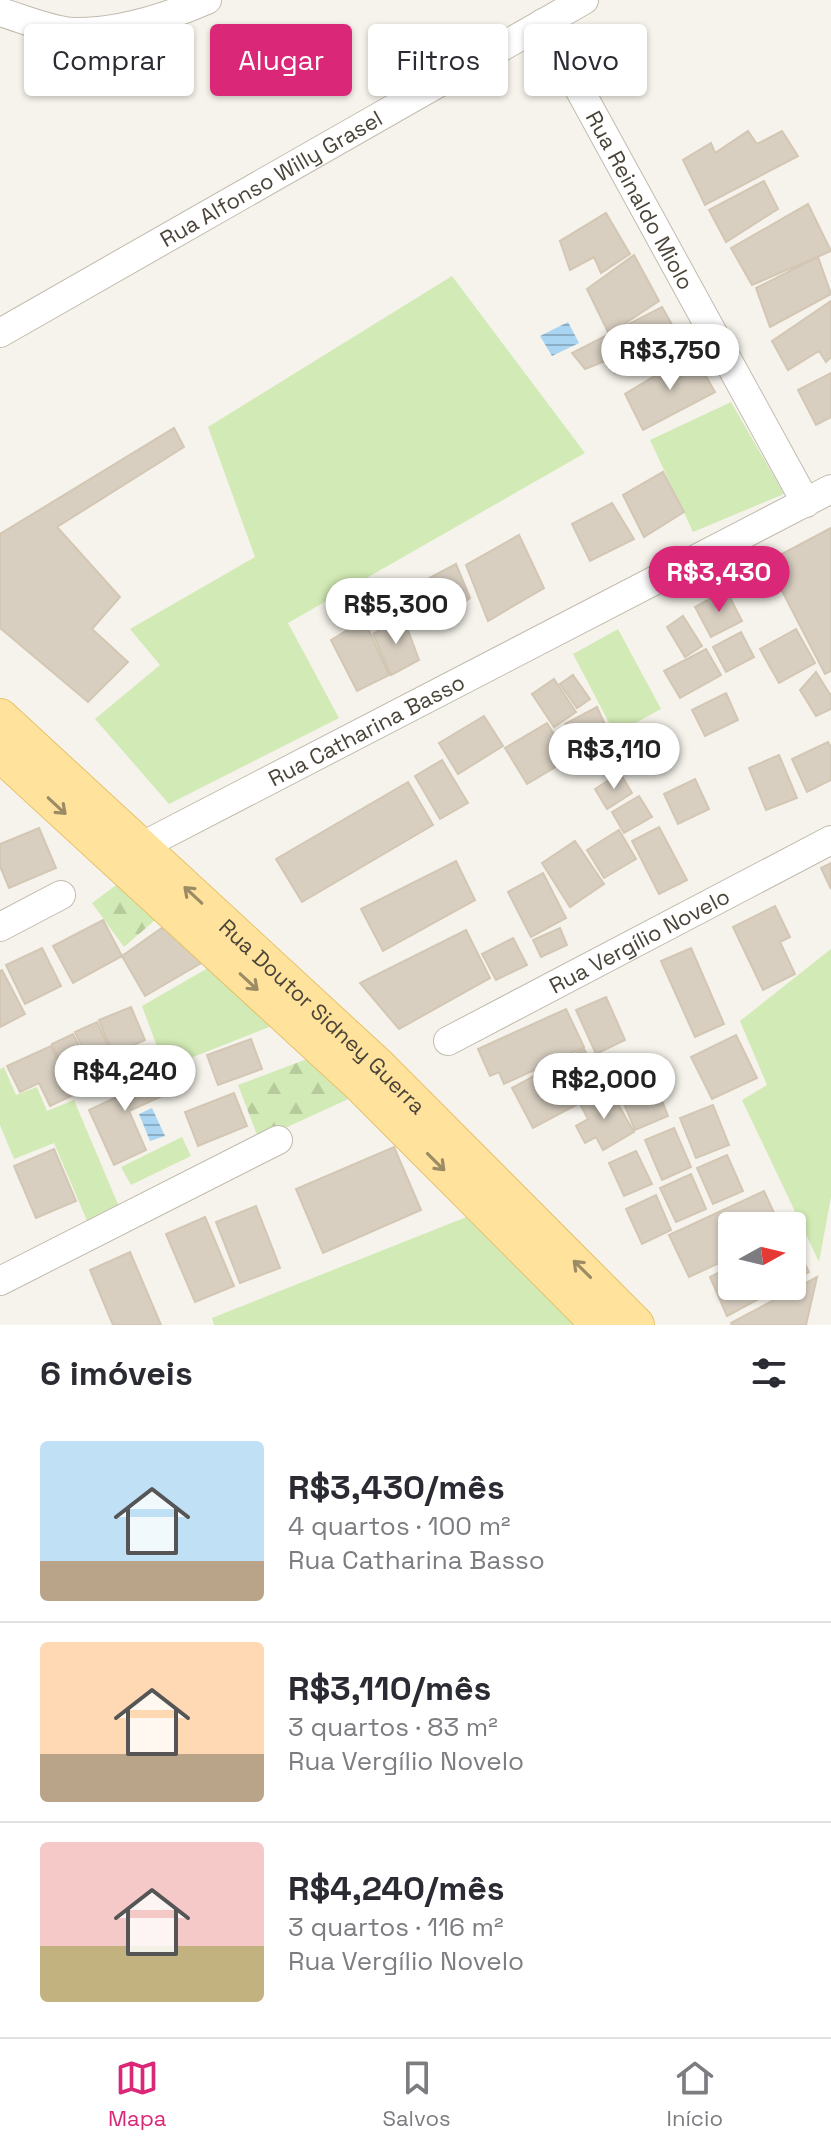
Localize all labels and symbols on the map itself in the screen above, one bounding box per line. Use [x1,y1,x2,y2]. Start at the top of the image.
street label: Rua Alfonso Willy Grasel [155,104,387,253]
street label: Rua Reinaldo Miolo [580,106,700,295]
pin: R$3,750 [596,324,744,392]
pin: R$3,430 [645,546,793,614]
pin: R$5,300 [322,578,470,646]
street label: Rua Catharina Basso [264,667,469,792]
pin: R$3,110 [540,723,688,791]
one-way arrow [47,797,67,815]
street label: Rua Vergílio Novelo [544,882,734,999]
one-way arrow [183,886,203,904]
street label: Rua Doutor Sidney Guerra [213,913,432,1120]
one-way arrow [238,973,258,991]
pin: R$4,240 [51,1045,199,1113]
pin: R$2,000 [530,1053,678,1121]
one-way arrow [427,1152,446,1172]
north arrow [718,1212,806,1300]
one-way arrow [573,1260,592,1279]

